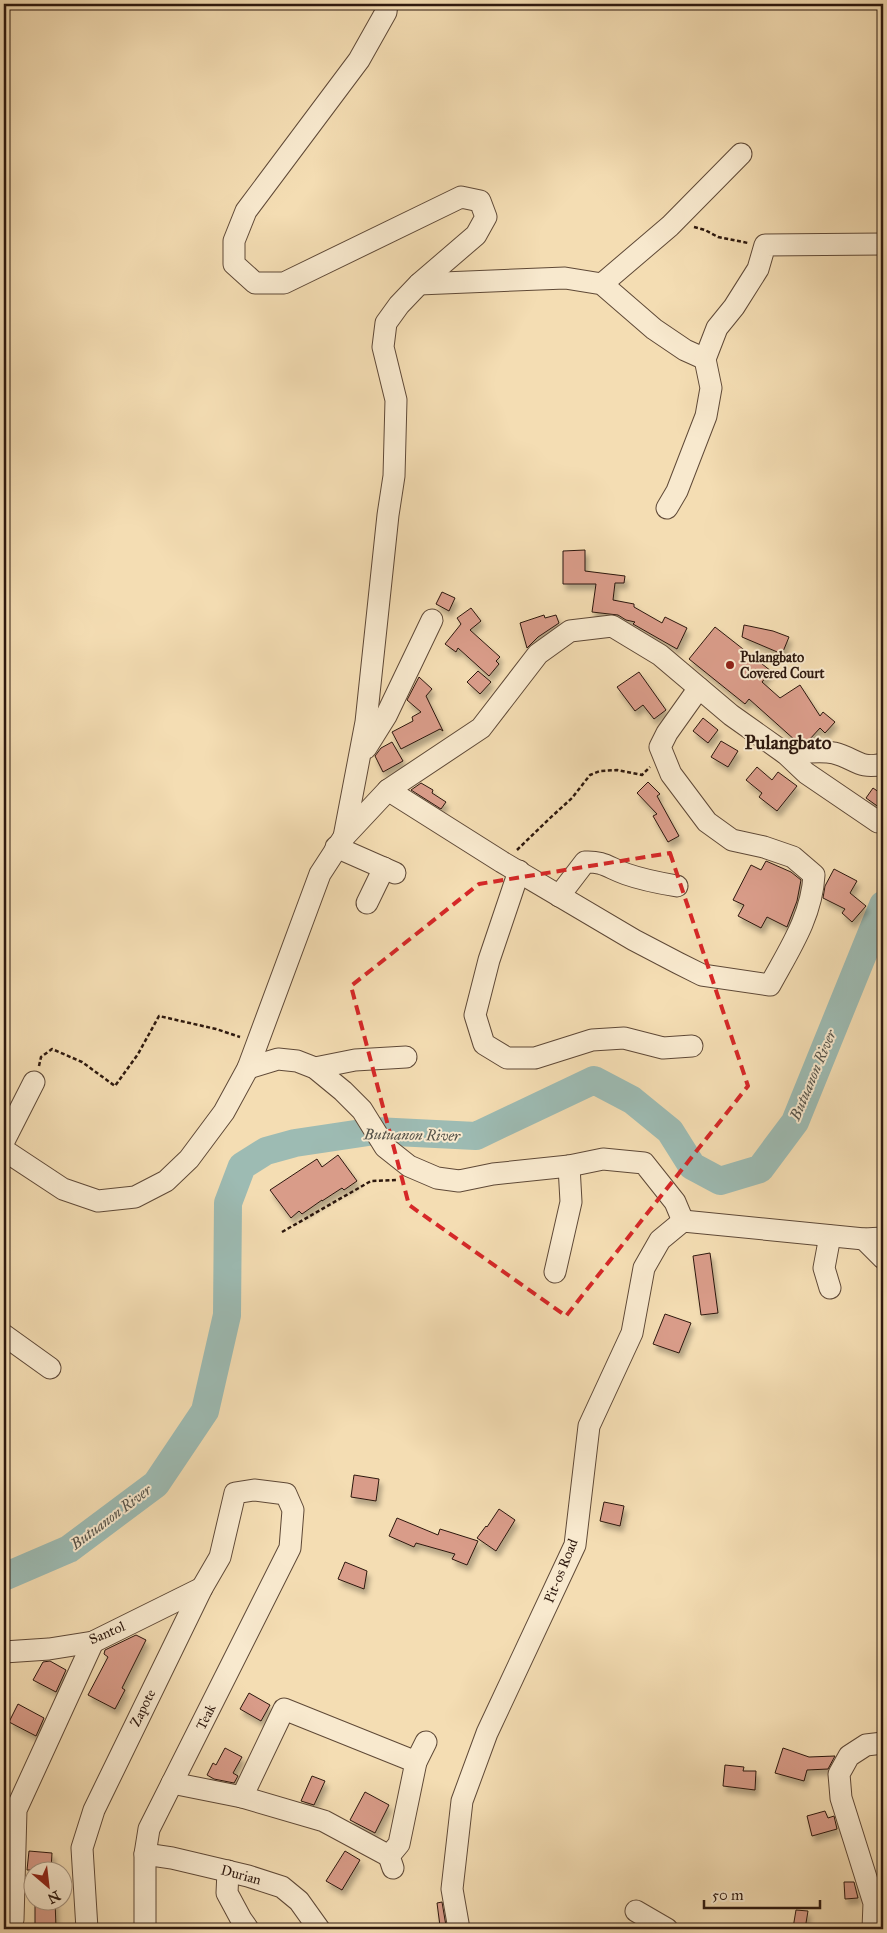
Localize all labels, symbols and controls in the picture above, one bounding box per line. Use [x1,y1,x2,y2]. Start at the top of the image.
place label: Pulangbato Covered Court [740,649,824,682]
marker: Pulangbato Covered Court [724,659,736,671]
district label: Pulangbato [745,731,832,755]
water label: Butuanon River [786,1026,840,1124]
water label: Butuanon River [363,1125,461,1145]
water label: Butuanon River [66,1480,155,1554]
street label: Pit-os Road [540,1536,582,1606]
street label: Santol [86,1618,128,1648]
street label: Zapote [127,1686,159,1730]
street label: Teak [192,1701,220,1733]
north arrow [22,1860,72,1910]
street label: Durian [219,1861,263,1889]
scale bar [704,1878,821,1910]
text: 50 m [712,1886,744,1904]
text: N [45,1887,63,1907]

